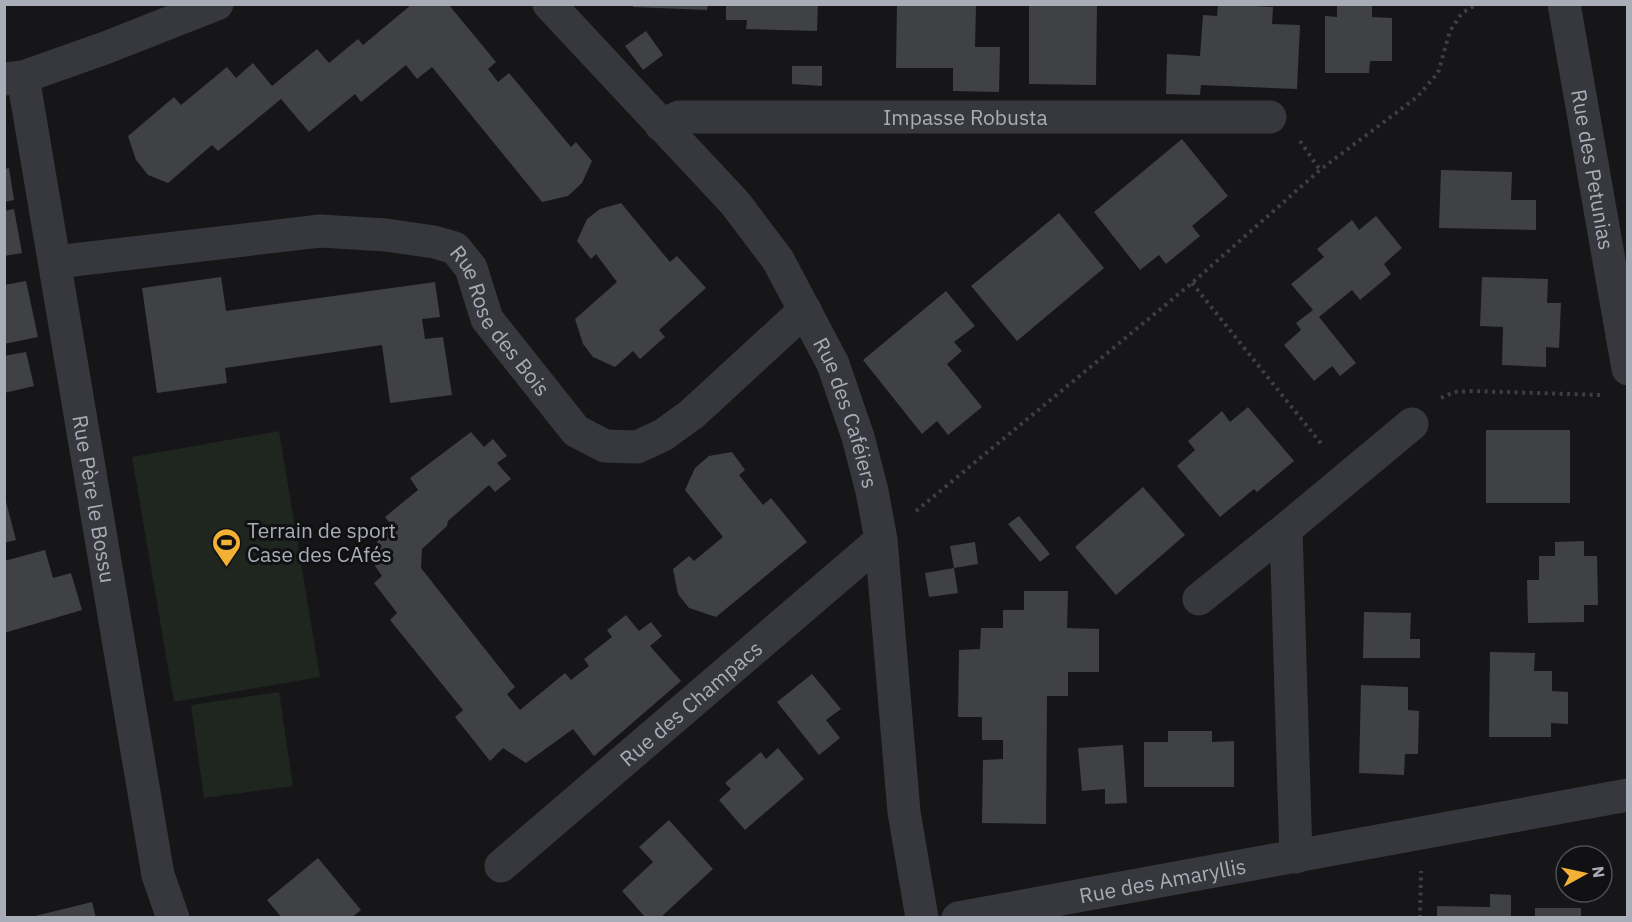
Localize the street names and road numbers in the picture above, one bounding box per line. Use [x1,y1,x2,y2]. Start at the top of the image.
street label: Rue des Petunias [1565,87,1621,252]
street label: Impasse Robusta [883,103,1048,131]
street label: Rue Rose des Bois [444,239,557,402]
street label: Rue des Caféiers [807,332,885,491]
street label: Rue Père le Bossu [66,413,122,585]
street label: Rue des Champacs [613,634,768,772]
street label: Rue des Amaryllis [1077,851,1248,909]

